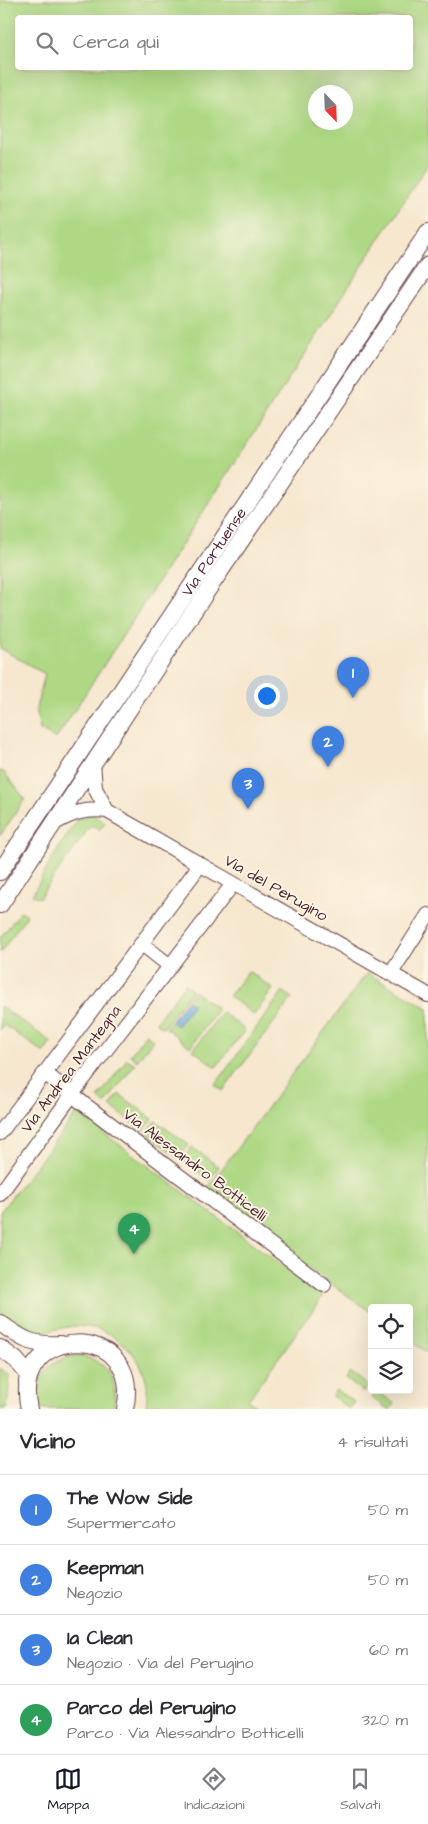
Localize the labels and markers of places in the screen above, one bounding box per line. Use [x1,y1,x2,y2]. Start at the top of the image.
pin: 1 [337,657,369,698]
pin: 2 [312,726,344,767]
pin: 3 [232,768,264,809]
pin: 4 [118,1213,150,1254]

